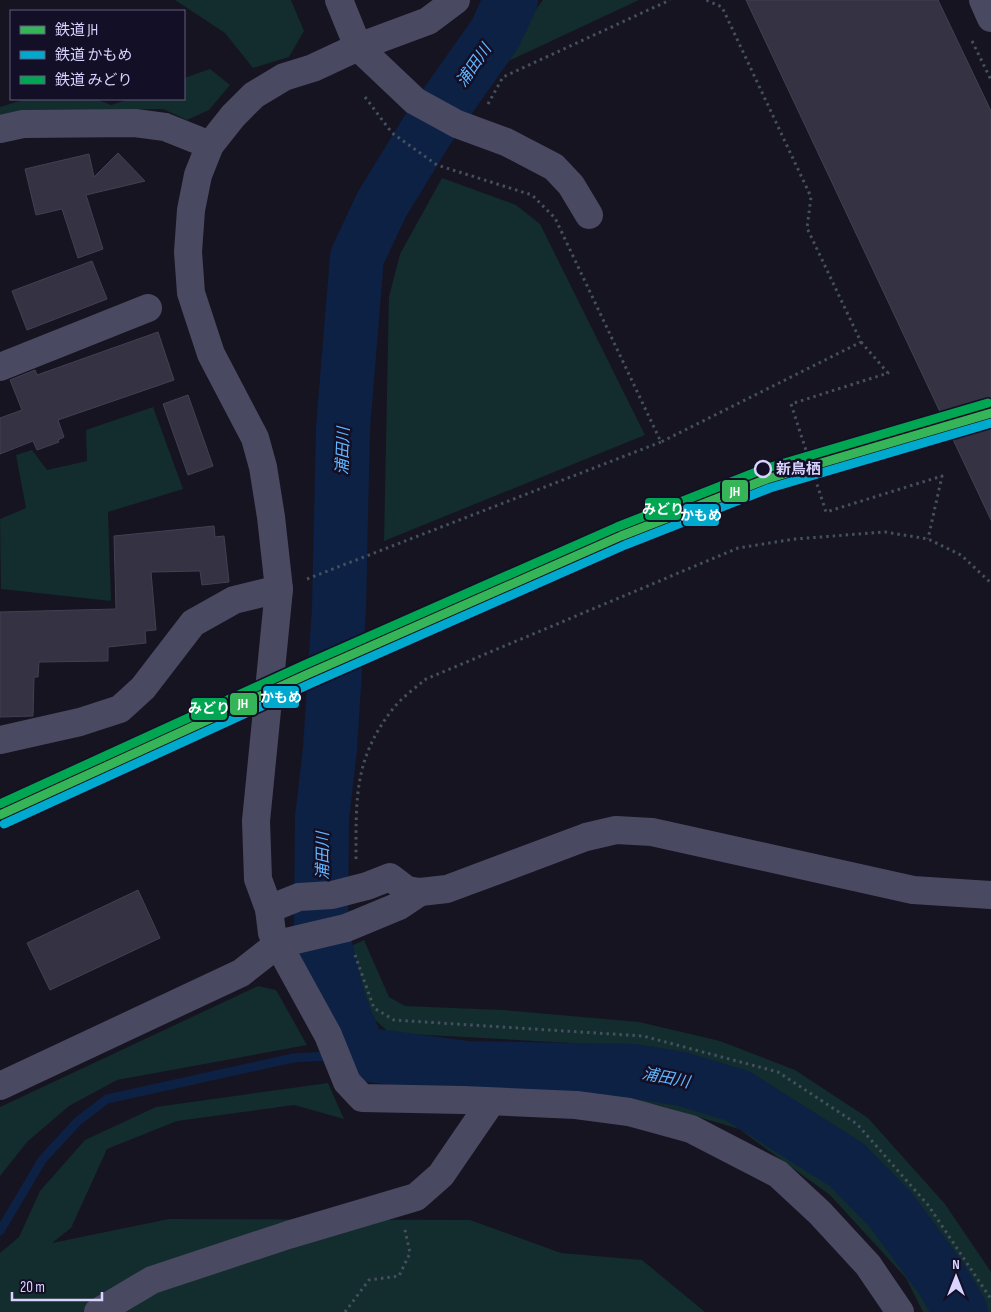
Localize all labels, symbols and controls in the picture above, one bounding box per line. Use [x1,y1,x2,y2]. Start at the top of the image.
legend [10,10,185,100]
text: 鉄道 JH [55,21,98,40]
water label: 浦田川 [453,39,497,91]
text: 鉄道 かもめ [55,46,132,65]
text: 鉄道 みどり [55,71,132,90]
water label: 浦田川 [333,425,354,475]
marker: 新鳥栖 [754,460,772,478]
place label: 新鳥栖 [776,460,821,479]
line badge: JH [721,479,749,503]
text: JH [729,483,740,500]
line badge: みどり [644,497,682,521]
text: みどり [642,501,684,518]
line badge: かもめ [682,503,720,527]
text: かもめ [680,507,722,524]
line badge: かもめ [262,685,300,709]
text: かもめ [260,689,302,706]
line badge: JH [229,692,258,716]
text: JH [237,695,248,712]
line badge: みどり [190,697,228,721]
text: みどり [188,700,230,717]
water label: 浦田川 [314,830,333,880]
water label: 浦田川 [640,1065,693,1093]
north arrow [931,1252,981,1302]
text: N [952,1256,960,1273]
scale bar [12,1270,102,1302]
text: 20 m [20,1278,45,1297]

